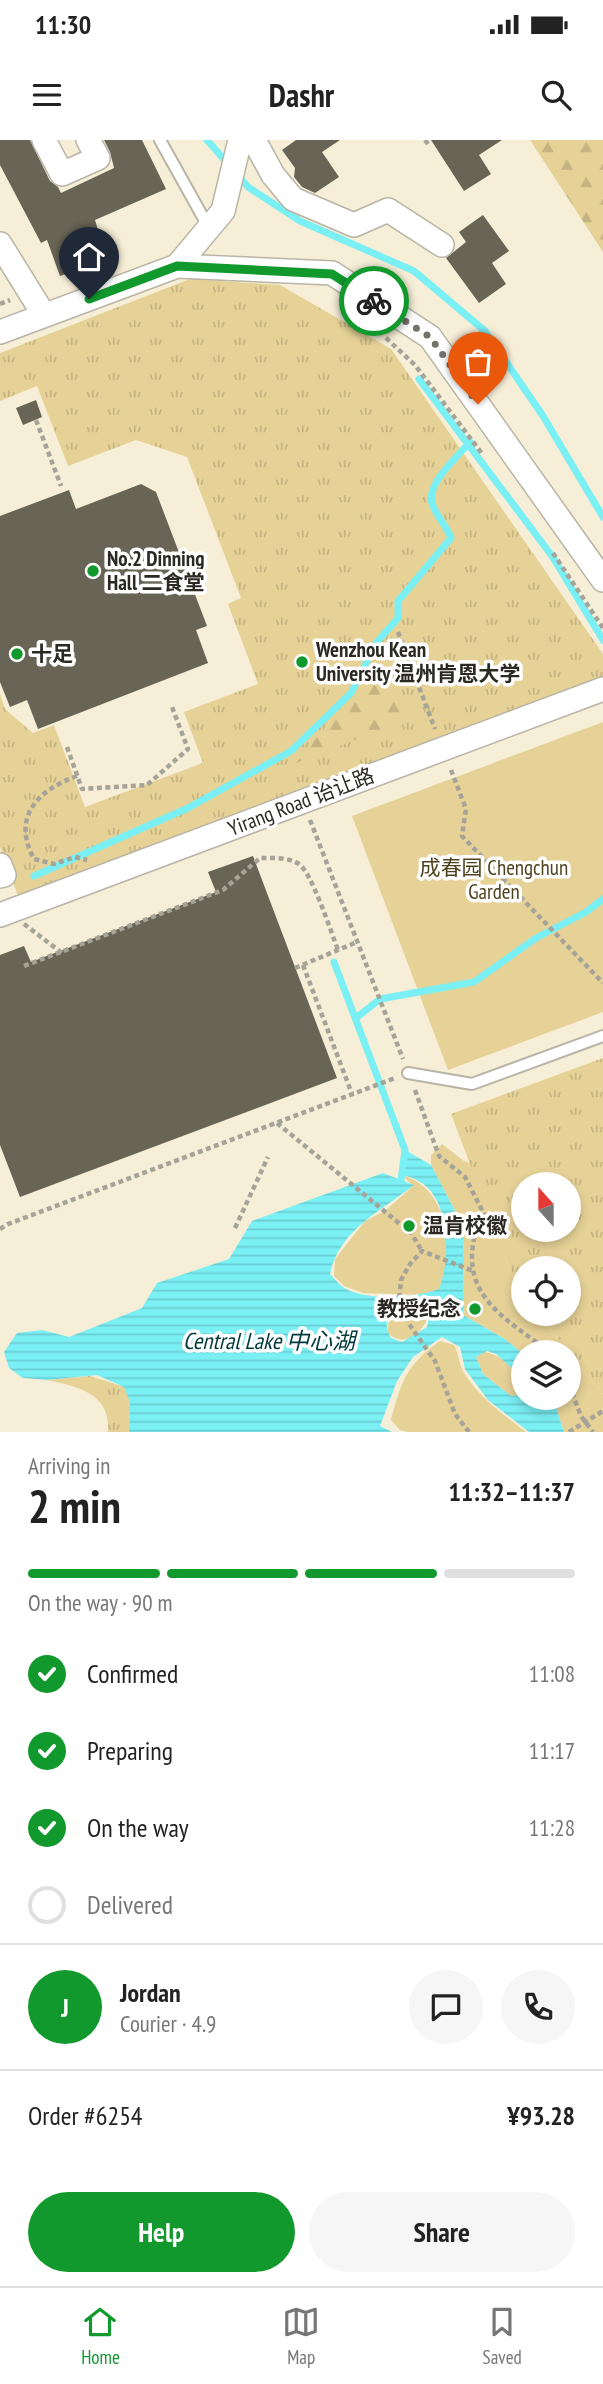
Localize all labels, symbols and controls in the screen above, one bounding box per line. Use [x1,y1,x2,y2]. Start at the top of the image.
text: 11:30 [35,8,91,41]
text: Dashr [269,74,334,116]
icon: menu [28,76,66,114]
icon: search [537,76,575,114]
pin [59,227,119,299]
icon: home [70,238,108,276]
courier [339,266,409,336]
icon: bike [355,282,393,320]
pin [448,332,508,404]
icon: bag [459,343,497,381]
place label: No.2 Dinning Hall 二食堂 [107,545,205,596]
marker: No.2 Dinning Hall 二食堂 [85,563,101,579]
place label: Wenzhou Kean University 温州肯恩大学 [315,636,520,687]
place label: 十足 [31,640,73,667]
marker: 十足 [9,646,25,662]
marker: Wenzhou Kean University 温州肯恩大学 [294,654,310,670]
street label: Yirang Road 诒让路 [224,761,378,842]
park label: 成春园 Chengchun Garden [420,854,568,905]
north arrow [511,1172,581,1242]
map controls [511,1172,581,1410]
place label: 温肯校徽 [423,1212,507,1239]
marker: 温肯校徽 [401,1218,417,1234]
button: locate [511,1256,581,1326]
place label: 教授纪念 [377,1295,461,1322]
marker: 教授纪念 [467,1301,483,1317]
water label: Central Lake 中心湖 [183,1326,358,1355]
button: layers [511,1340,581,1410]
text: Arriving in [28,1451,110,1480]
text: 11:32–11:37 [448,1475,575,1508]
text: 2 min [28,1476,121,1536]
text: On the way · 90 m [28,1588,172,1617]
icon: check [28,1655,66,1693]
text: Confirmed [87,1657,178,1690]
text: 11:08 [529,1659,575,1688]
icon: check [28,1732,66,1770]
text: Preparing [87,1734,173,1767]
text: 11:17 [529,1736,575,1765]
icon: check [28,1809,66,1847]
text: On the way [87,1811,189,1844]
text: 11:28 [529,1813,575,1842]
text: Delivered [87,1888,173,1921]
button: chat [409,1970,483,2044]
button: phone [501,1970,575,2044]
text: Jordan [120,1976,181,2009]
text: J [61,1991,69,2024]
text: Courier · 4.9 [120,2009,216,2038]
text: Order #6254 [28,2099,143,2132]
text: ¥93.28 [507,2099,575,2132]
button: Help [28,2192,295,2272]
button: Share [309,2192,575,2272]
tab: Home [81,2303,120,2369]
tab: Map [282,2303,320,2369]
tab: Saved [483,2303,522,2369]

